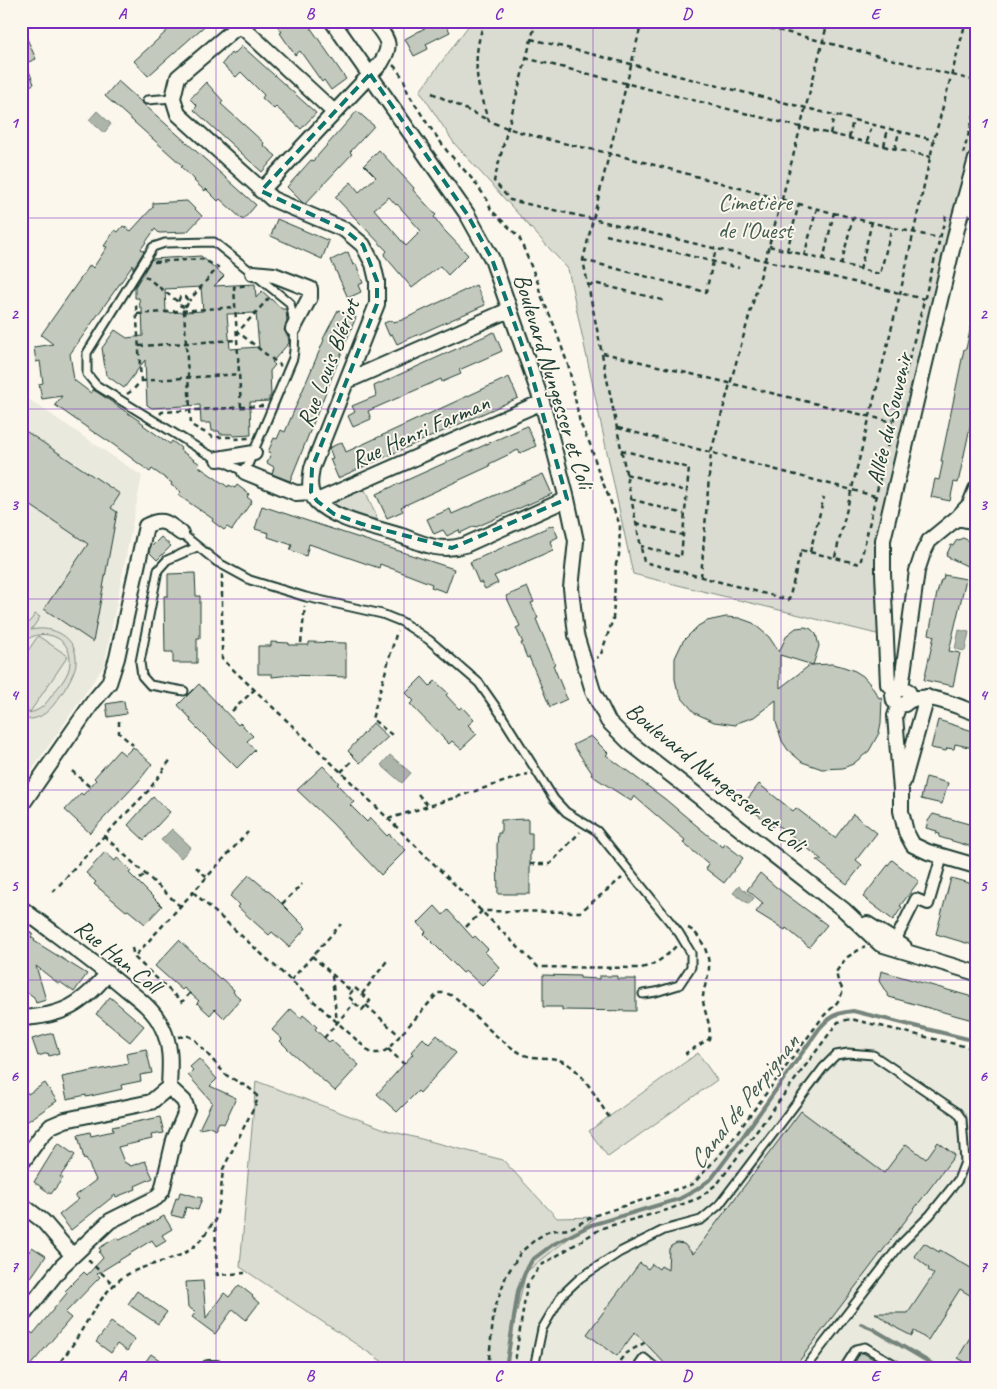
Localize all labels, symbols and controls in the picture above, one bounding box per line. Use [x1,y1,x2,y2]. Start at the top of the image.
text: A [118,4,128,24]
text: B [306,4,316,24]
text: C [494,4,504,24]
text: D [682,4,693,24]
text: E [871,4,882,24]
text: 1 [10,113,19,133]
text: 1 [979,113,988,133]
park label: Cimetière de l'Ouest [718,187,794,245]
street label: Boulevard Nungesser et Coli [507,270,602,494]
street label: Rue Louis Blériot [290,293,367,431]
text: 2 [10,304,19,324]
text: 2 [979,304,988,324]
street label: Allée du Souvenir [859,348,919,488]
street label: Rue Henri Farman [346,387,494,475]
text: 3 [10,495,19,515]
text: 3 [979,495,988,515]
text: 4 [10,685,19,705]
text: 4 [979,685,988,705]
street label: Boulevard Nungesser et Coli [620,695,814,860]
text: 5 [11,876,20,896]
text: 5 [980,876,989,896]
street label: Rue Han Coll [69,912,170,1002]
water label: Canal de Perpignan [681,1026,807,1175]
text: 6 [10,1066,19,1086]
text: 6 [979,1066,988,1086]
text: 7 [10,1257,19,1277]
text: 7 [979,1257,988,1277]
text: A [118,1366,128,1386]
text: B [306,1366,316,1386]
text: C [494,1366,504,1386]
text: D [682,1366,693,1386]
text: E [871,1366,882,1386]

